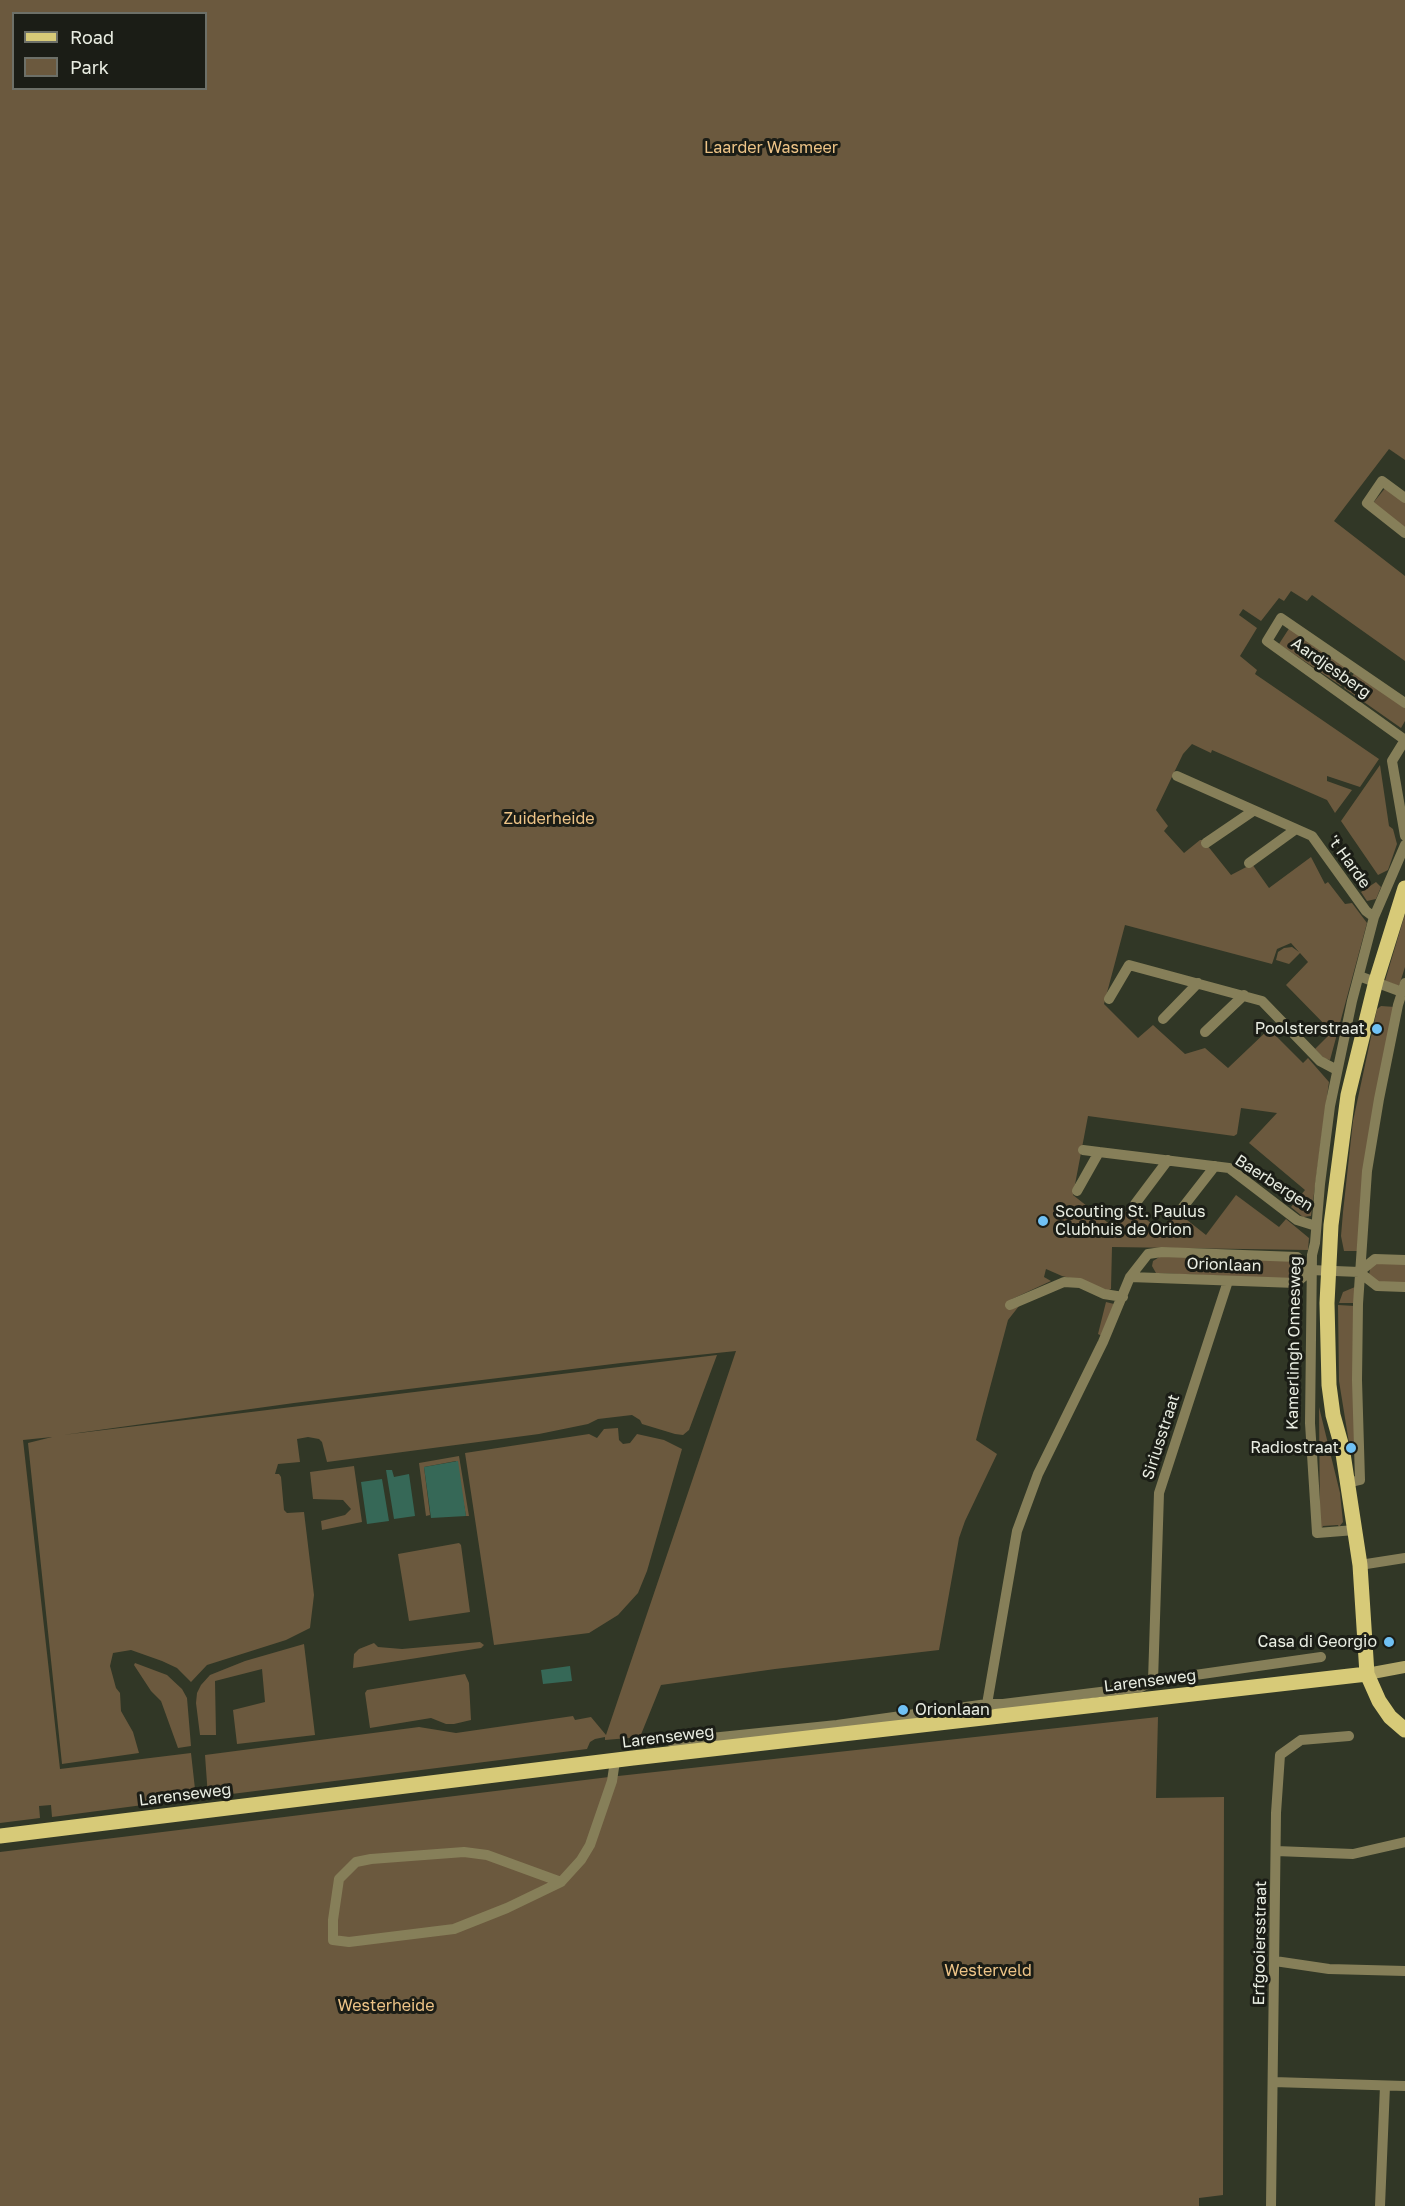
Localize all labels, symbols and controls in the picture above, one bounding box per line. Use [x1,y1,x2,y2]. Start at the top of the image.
legend [12,12,207,90]
text: Road [70,26,114,48]
text: Park [70,56,109,78]
park label: Laarder Wasmeer [704,138,838,158]
street label: Aardjesberg [1287,634,1375,702]
park label: Zuiderheide [503,809,595,829]
street label: 't Harde [1323,832,1375,892]
place label: Poolsterstraat [1255,1019,1365,1039]
marker: Poolsterstraat [1370,1022,1384,1036]
street label: Baerbergen [1231,1151,1317,1215]
place label: Scouting St. Paulus Clubhuis de Orion [1055,1202,1206,1240]
marker: Scouting St. Paulus Clubhuis de Orion [1036,1214,1050,1228]
street label: Orionlaan [1186,1254,1262,1276]
street label: Kamerlingh Onnesweg [1283,1256,1305,1430]
street label: Siriusstraat [1138,1392,1184,1482]
place label: Radiostraat [1250,1438,1339,1458]
marker: Radiostraat [1344,1441,1358,1455]
place label: Casa di Georgio [1257,1632,1377,1652]
marker: Casa di Georgio [1382,1635,1396,1649]
street label: Larenseweg [1103,1666,1197,1696]
place label: Orionlaan [915,1700,990,1720]
marker: Orionlaan [896,1703,910,1717]
street label: Larenseweg [621,1722,715,1752]
street label: Larenseweg [138,1780,232,1810]
street label: Erfgooiersstraat [1249,1881,1271,2005]
park label: Westerveld [944,1961,1032,1981]
park label: Westerheide [338,1996,434,2016]

